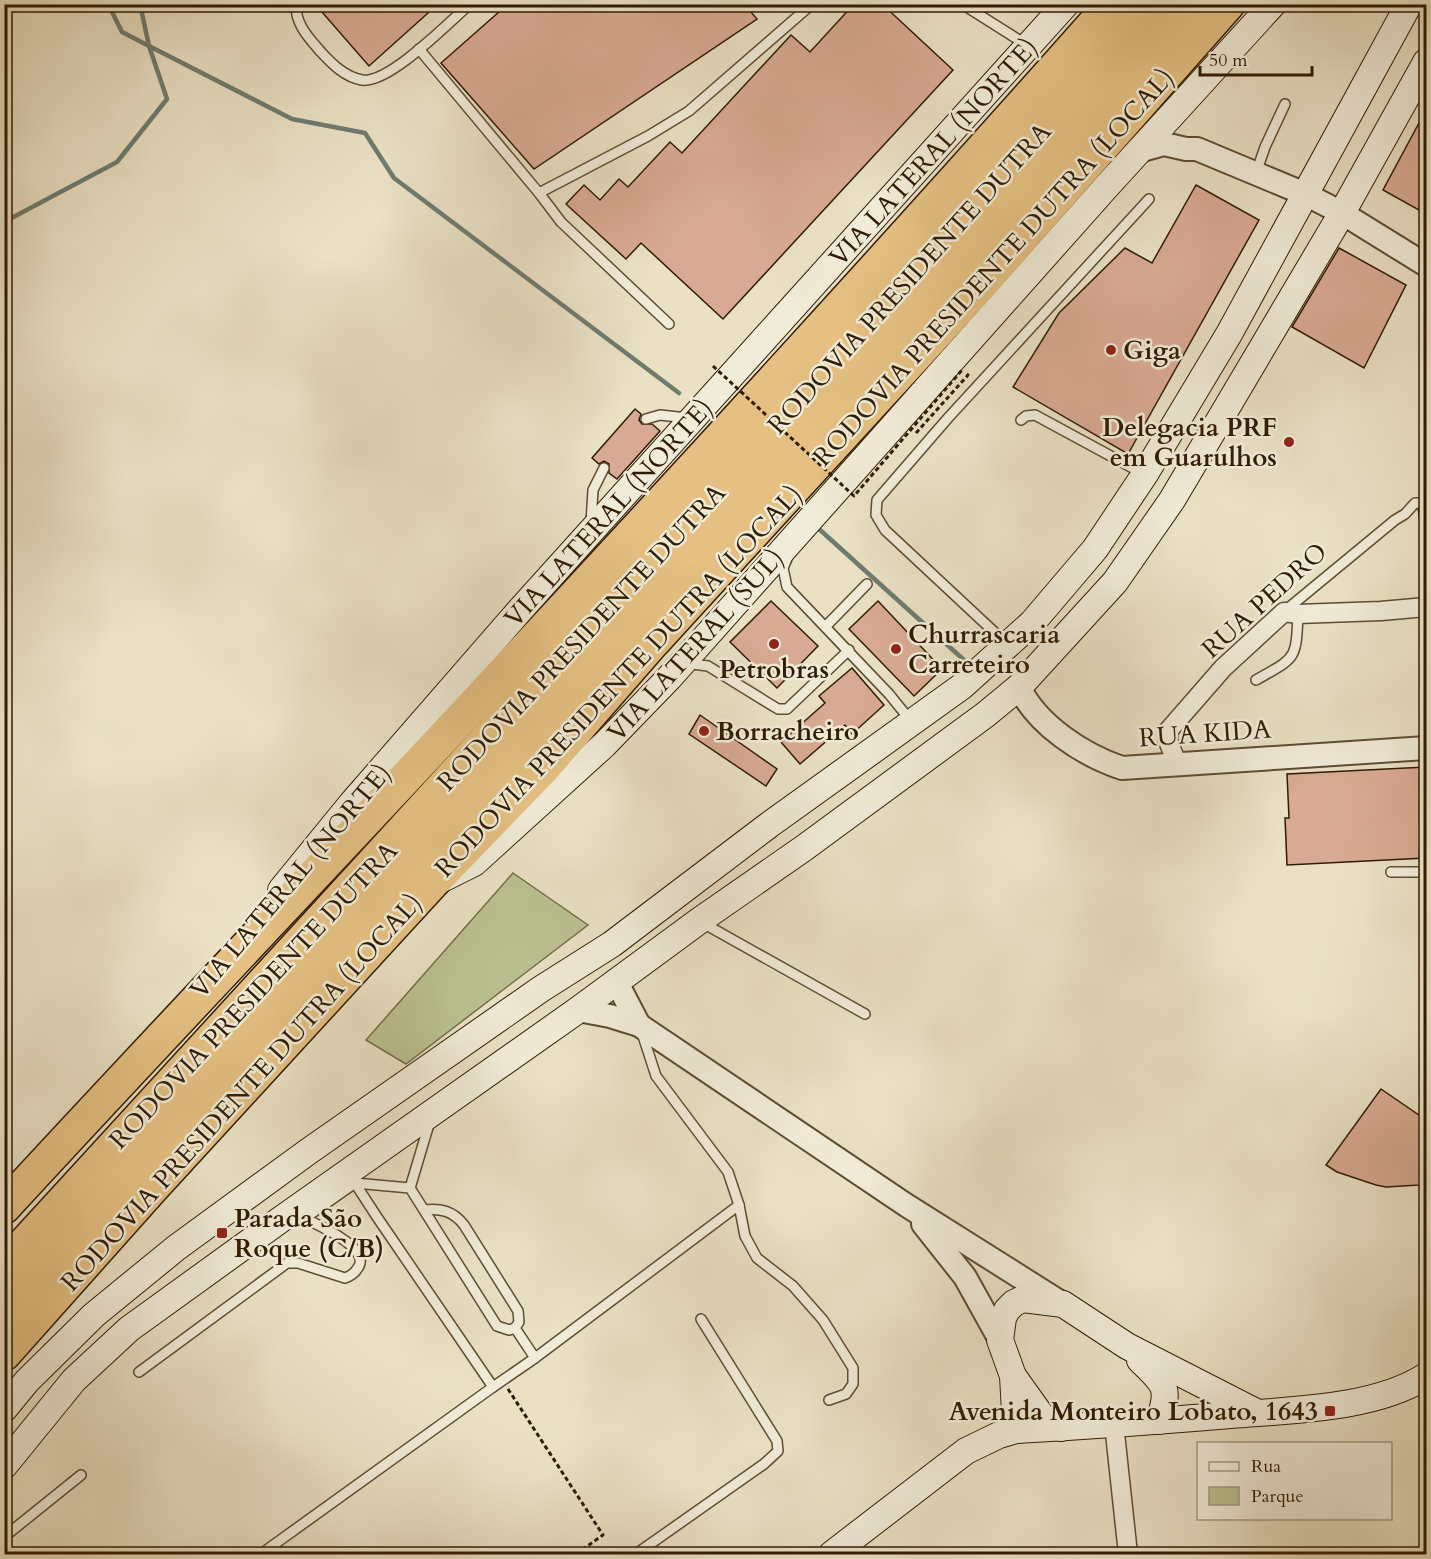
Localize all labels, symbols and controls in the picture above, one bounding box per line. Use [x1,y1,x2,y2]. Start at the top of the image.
street label: VIA LATERAL (NORTE) [821,31,1046,274]
scale bar [1200,39,1312,77]
text: 50 m [1209,48,1248,73]
street label: RODOVIA PRESIDENTE DUTRA (LOCAL) [806,62,1180,472]
street label: RODOVIA PRESIDENTE DUTRA [761,116,1057,440]
place label: Giga [1123,333,1181,368]
marker: Giga [1104,343,1118,357]
street label: VIA LATERAL (NORTE) [496,392,721,635]
place label: Delegacia PRF em Guarulhos [1102,410,1277,475]
marker: Delegacia PRF em Guarulhos [1282,435,1296,449]
street label: RODOVIA PRESIDENTE DUTRA [429,476,734,799]
street label: RODOVIA PRESIDENTE DUTRA (LOCAL) [427,478,810,885]
street label: RUA PEDRO [1194,535,1335,666]
street label: VIA LATERAL (SUL) [599,541,792,749]
place label: Churrascaria Carreteiro [908,617,1060,682]
marker: Petrobras [767,637,781,651]
marker: Churrascaria Carreteiro [889,642,903,656]
place label: Petrobras [719,652,829,687]
street label: RUA KIDA [1138,711,1273,756]
place label: Borracheiro [716,714,859,749]
marker: Borracheiro [697,724,711,738]
street label: VIA LATERAL (NORTE) [182,757,399,1006]
street label: RODOVIA PRESIDENTE DUTRA [101,834,406,1157]
street label: RODOVIA PRESIDENTE DUTRA (LOCAL) [53,886,430,1299]
place label: Parada São Roque (C/B) [234,1201,384,1266]
marker: Parada São Roque (C/B) [215,1226,229,1240]
place label: Avenida Monteiro Lobato, 1643 [949,1394,1318,1429]
marker: Avenida Monteiro Lobato, 1643 [1323,1404,1337,1418]
legend [1197,1442,1392,1520]
text: Rua [1251,1454,1281,1479]
text: Parque [1251,1484,1304,1509]

